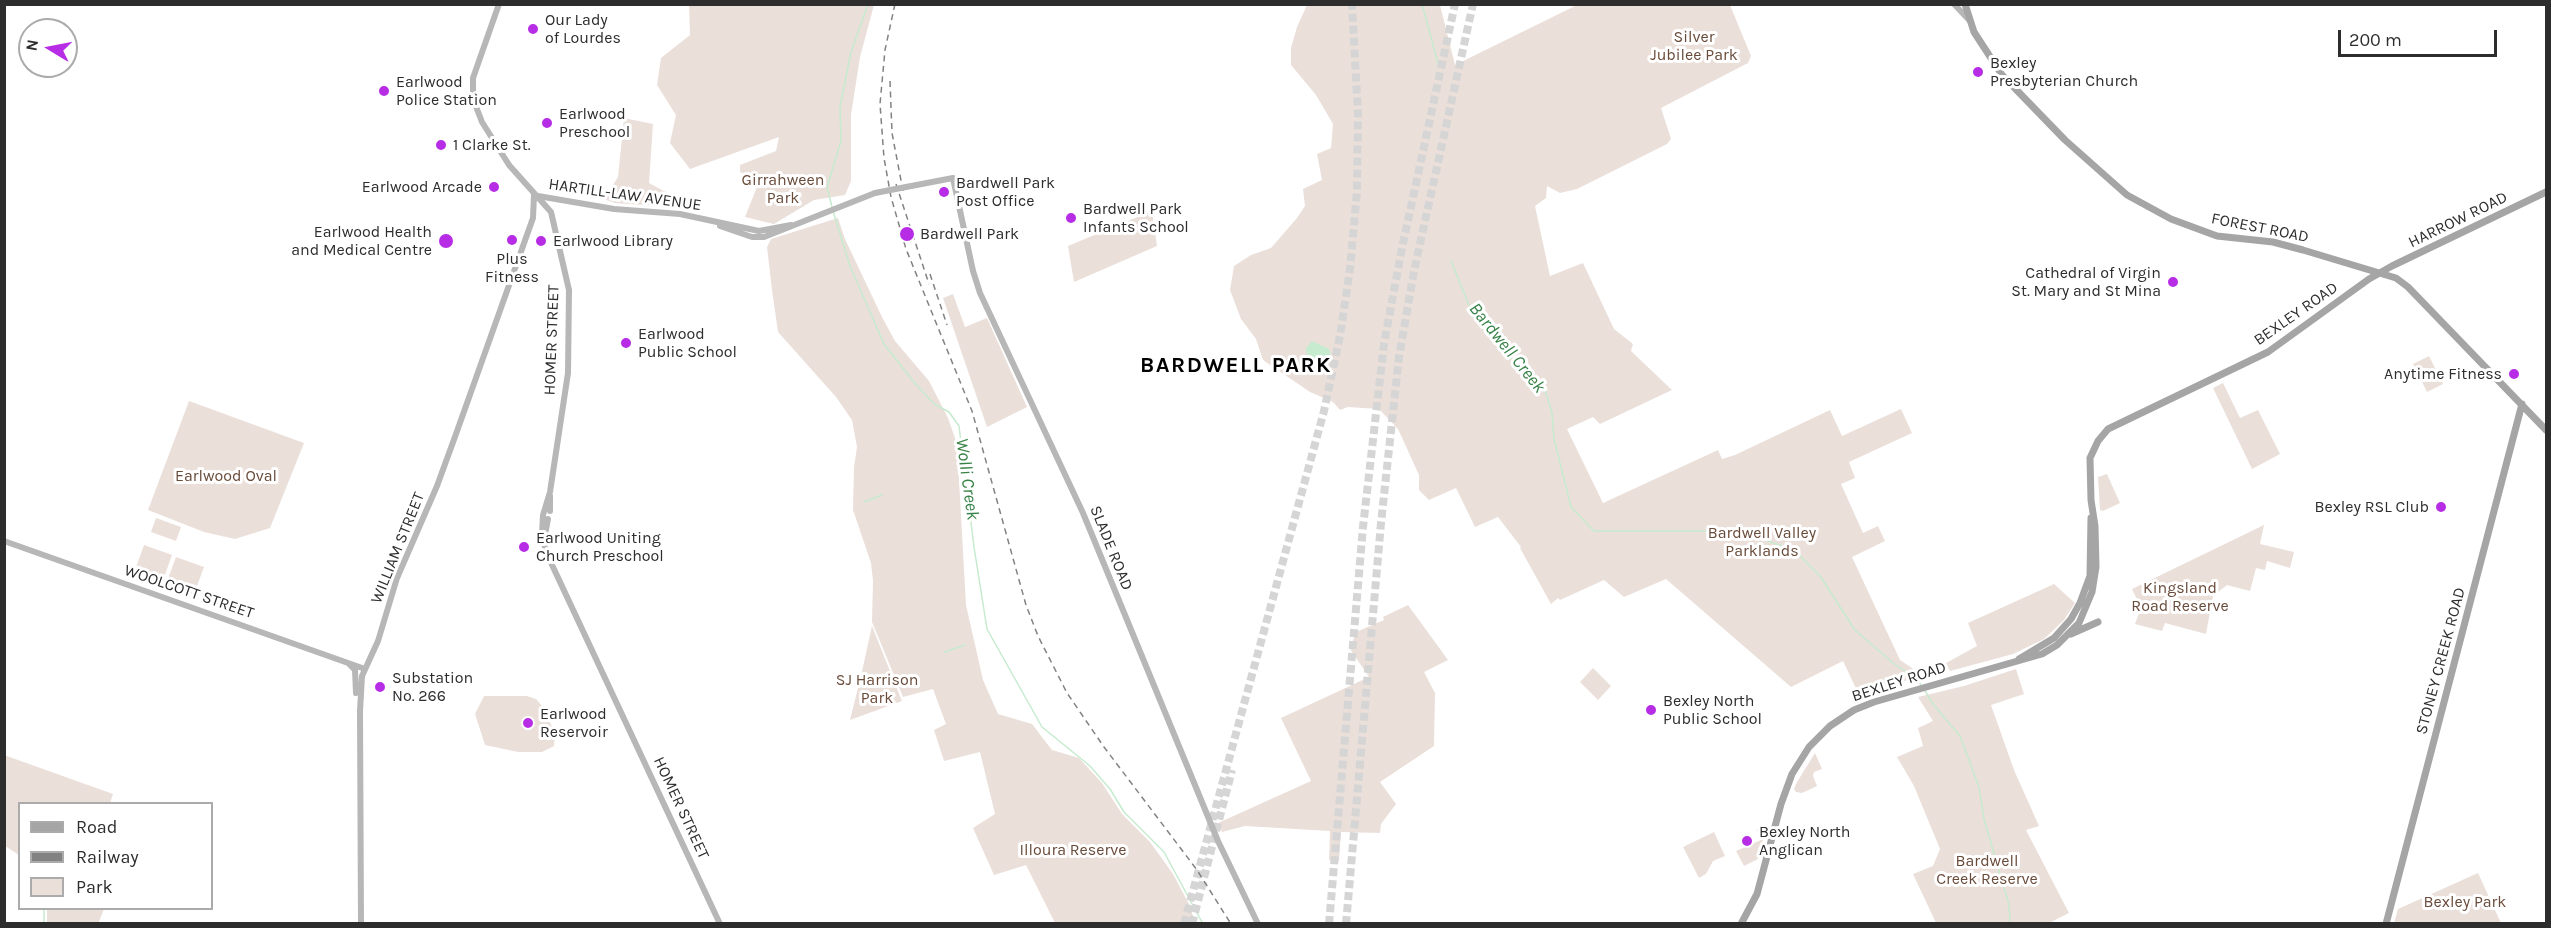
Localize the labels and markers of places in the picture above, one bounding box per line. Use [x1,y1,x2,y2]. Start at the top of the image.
place label: Our Lady of Lourdes [545,10,621,48]
marker: Our Lady of Lourdes [526,22,540,36]
place label: Bexley Presbyterian Church [1990,53,2138,91]
marker: Bexley Presbyterian Church [1971,65,1985,79]
place label: Earlwood Police Station [396,72,497,110]
marker: Earlwood Police Station [377,84,391,98]
place label: Earlwood Preschool [559,104,630,142]
marker: Earlwood Preschool [540,116,554,130]
place label: 1 Clarke St. [453,135,531,155]
marker: 1 Clarke St. [434,138,448,152]
place label: Bardwell Park Post Office [956,173,1055,211]
place label: Earlwood Arcade [362,177,482,197]
marker: Earlwood Arcade [487,180,501,194]
marker: Bardwell Park Post Office [937,185,951,199]
place label: Bardwell Park Infants School [1083,199,1189,237]
marker: Bardwell Park Infants School [1064,211,1078,225]
place label: Earlwood Health and Medical Centre [291,222,432,260]
place label: Bardwell Park [920,224,1019,244]
marker: Bardwell Park [898,225,916,243]
place label: Earlwood Library [553,231,673,251]
marker: Earlwood Health and Medical Centre [437,232,455,250]
marker: Plus Fitness [505,233,519,247]
marker: Earlwood Library [534,234,548,248]
place label: Plus Fitness [485,249,539,287]
place label: Cathedral of Virgin St. Mary and St Mina [2011,263,2161,301]
marker: Cathedral of Virgin St. Mary and St Mina [2166,275,2180,289]
place label: Earlwood Public School [638,324,737,362]
marker: Earlwood Public School [619,336,633,350]
place label: Anytime Fitness [2384,364,2502,384]
marker: Anytime Fitness [2507,367,2521,381]
place label: Bexley RSL Club [2315,497,2429,517]
marker: Bexley RSL Club [2434,500,2448,514]
place label: Earlwood Uniting Church Preschool [536,528,664,566]
marker: Earlwood Uniting Church Preschool [517,540,531,554]
place label: Substation No. 266 [392,668,473,706]
marker: Substation No. 266 [373,680,387,694]
place label: Bexley North Public School [1663,691,1762,729]
marker: Bexley North Public School [1644,703,1658,717]
place label: Earlwood Reservoir [540,704,608,742]
marker: Earlwood Reservoir [521,716,535,730]
place label: Bexley North Anglican [1759,822,1850,860]
marker: Bexley North Anglican [1740,834,1754,848]

